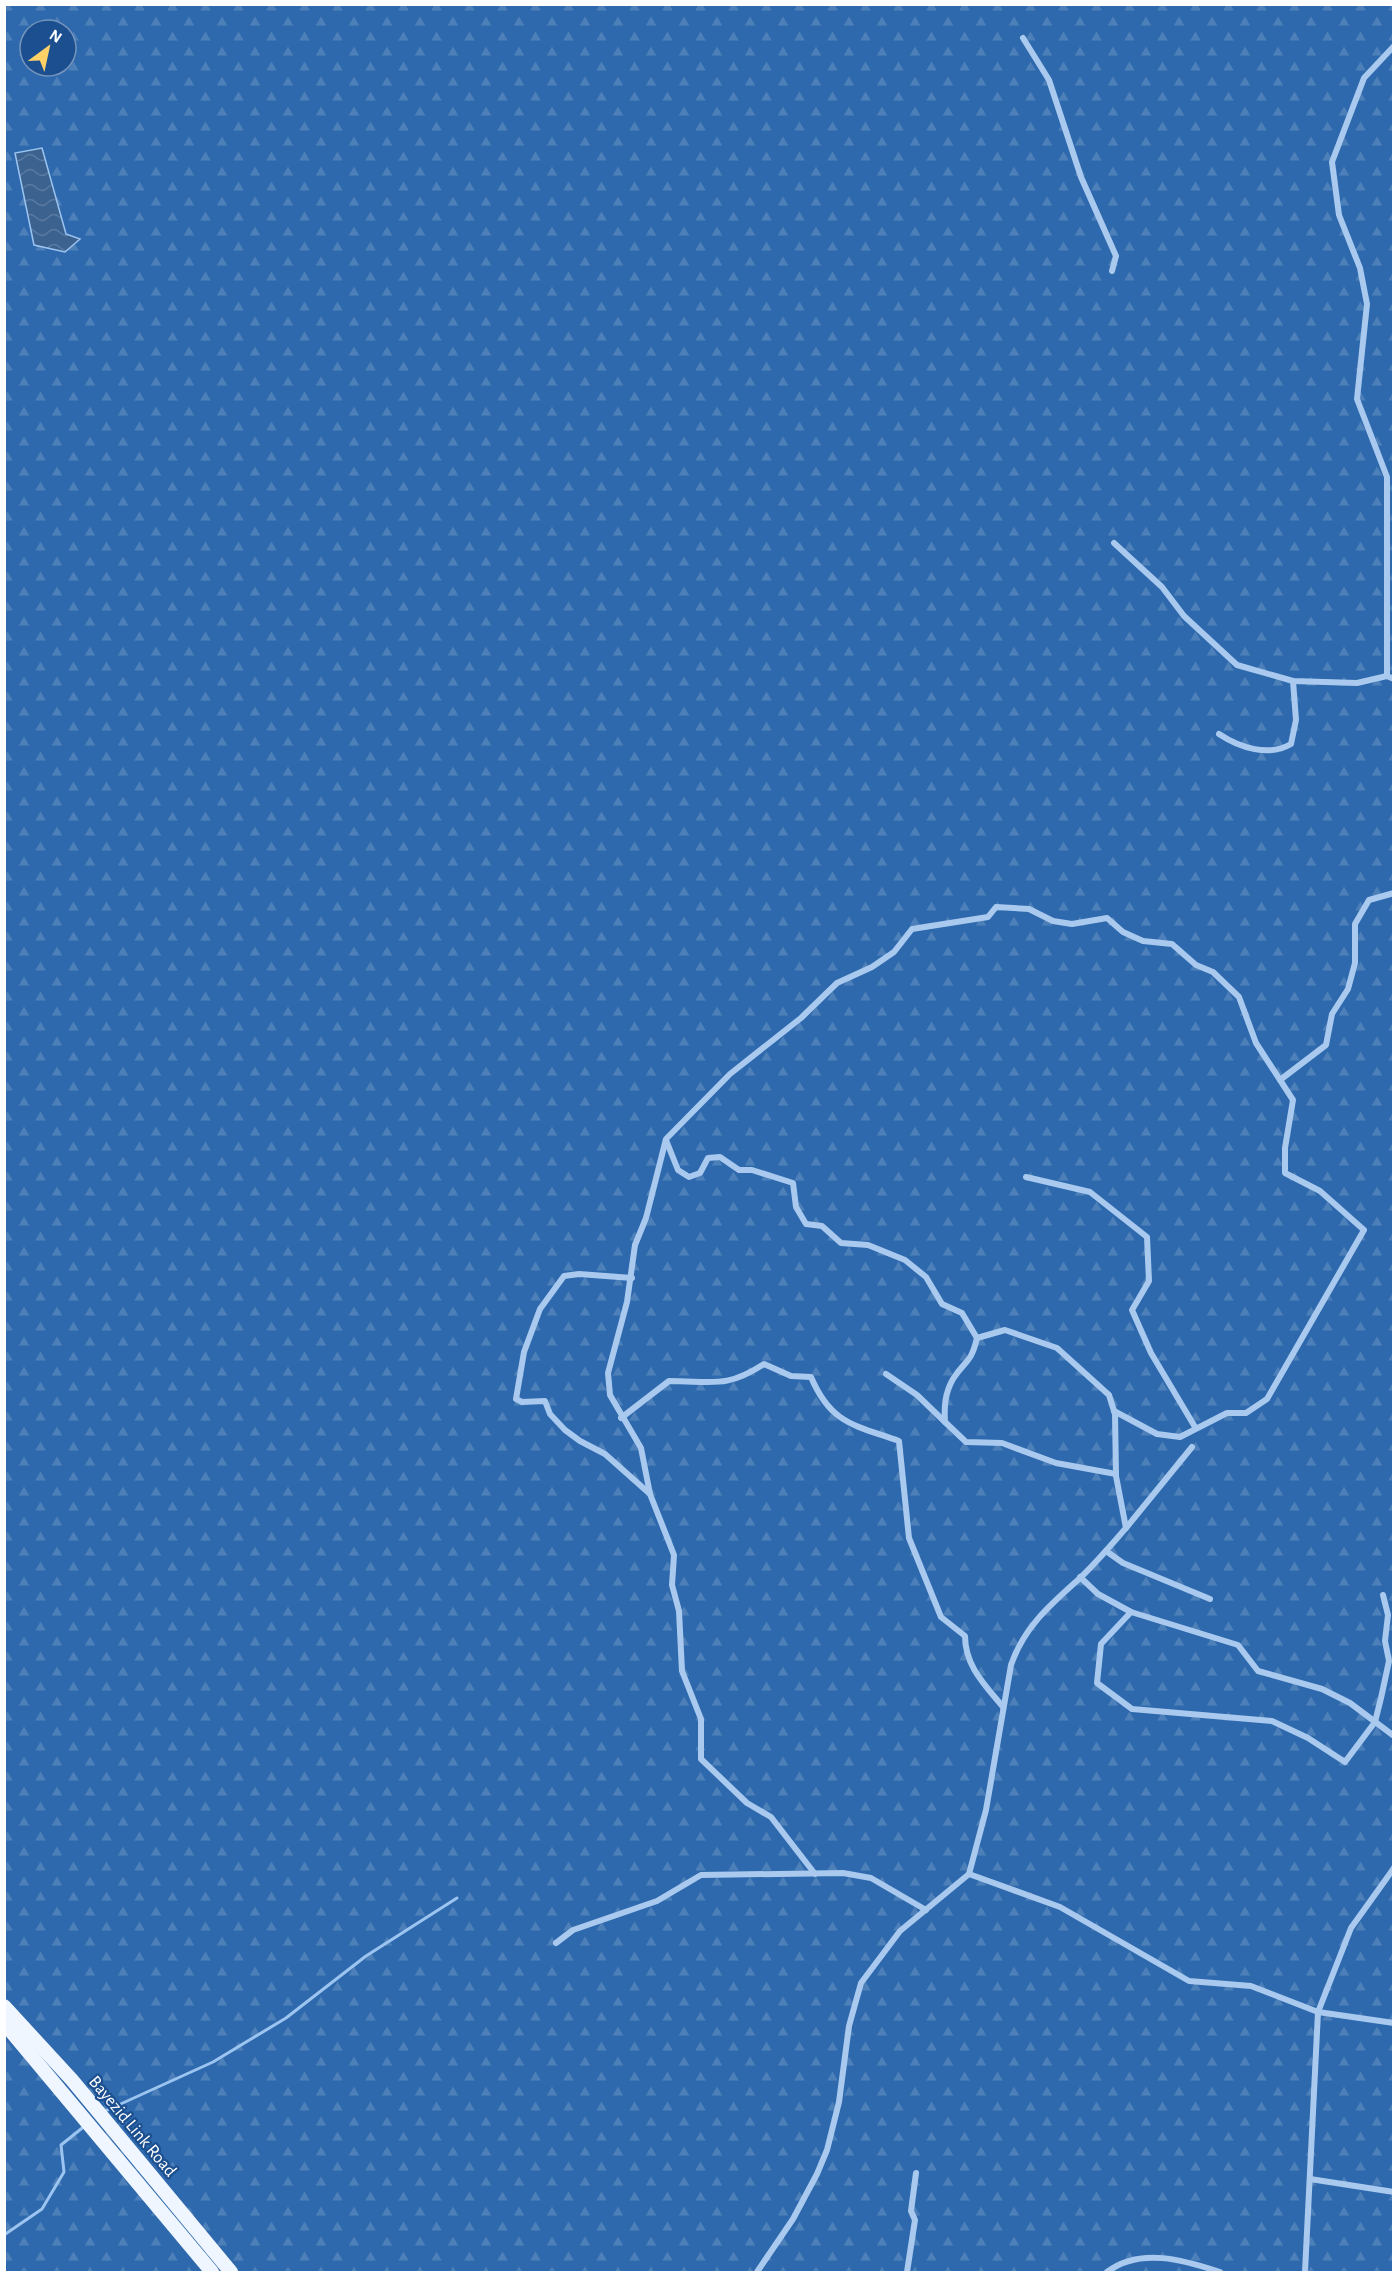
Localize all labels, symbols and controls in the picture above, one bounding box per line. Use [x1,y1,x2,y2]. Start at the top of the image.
north arrow [18,18,78,78]
text: N [47,27,65,46]
street label: Bayezid Link Road [85,2073,180,2181]

